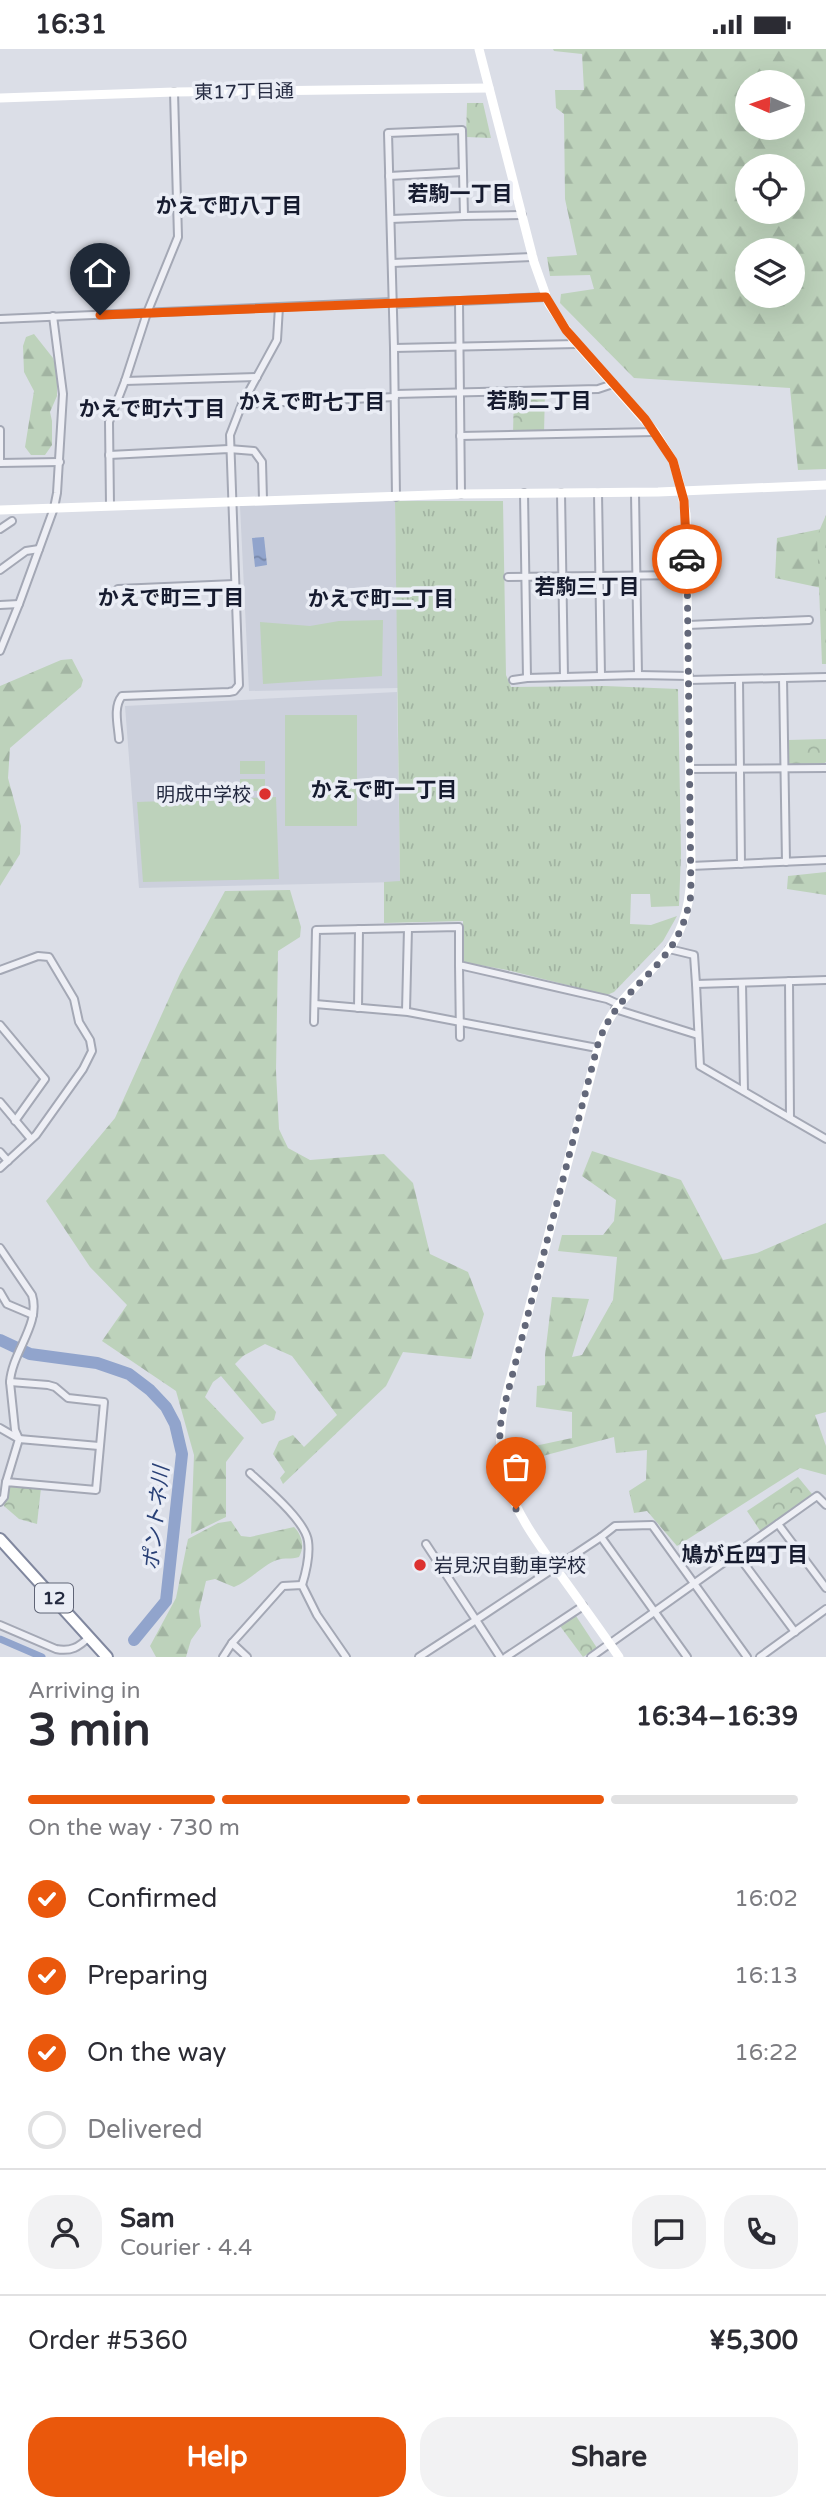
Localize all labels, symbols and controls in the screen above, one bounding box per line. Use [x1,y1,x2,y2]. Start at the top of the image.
text: 16:31 [35,9,107,40]
north arrow [735,70,805,140]
map controls [735,70,805,308]
street label: 東17丁目通 [194,80,294,104]
button: locate [735,154,805,224]
district label: 若駒一丁目 [408,182,513,207]
district label: かえで町八丁目 [156,194,302,219]
button: layers [735,238,805,308]
pin [70,243,130,315]
icon: home [81,254,119,292]
district label: 若駒二丁目 [487,389,592,414]
district label: かえで町七丁目 [239,390,385,415]
district label: かえで町六丁目 [79,397,225,422]
courier [652,524,722,594]
icon: car [668,540,706,578]
district label: 若駒三丁目 [535,575,640,600]
district label: かえで町三丁目 [98,586,244,611]
district label: かえで町二丁目 [308,587,454,612]
district label: かえで町一丁目 [311,778,457,803]
place label: 明成中学校 [156,784,251,806]
marker: 明成中学校 [257,786,273,802]
pin [486,1437,546,1509]
icon: bag [497,1448,535,1486]
water label: ポントネ川 [139,1463,175,1572]
district label: 鳩が丘四丁目 [682,1543,808,1568]
place label: 岩見沢自動車学校 [434,1555,586,1577]
marker: 岩見沢自動車学校 [412,1557,428,1573]
road number: 12 [35,1583,73,1613]
text: Arriving in [28,1677,141,1705]
text: 16:34–16:39 [636,1701,798,1732]
text: 3 min [28,1703,151,1758]
text: On the way · 730 m [28,1814,240,1842]
icon: check [28,1880,66,1918]
text: Confirmed [87,1883,217,1914]
text: 16:02 [734,1885,798,1913]
icon: check [28,1957,66,1995]
text: Preparing [87,1960,208,1991]
text: 16:13 [734,1962,798,1990]
icon: check [28,2034,66,2072]
text: On the way [87,2037,227,2068]
text: 16:22 [734,2039,798,2067]
text: Delivered [87,2114,203,2145]
button: person [28,2195,102,2269]
button: chat [632,2195,706,2269]
button: phone [724,2195,798,2269]
text: Sam [120,2203,175,2234]
text: Courier · 4.4 [120,2234,252,2262]
text: Order #5360 [28,2325,188,2356]
text: ¥5,300 [709,2325,798,2356]
button: Help [28,2417,406,2497]
button: Share [420,2417,798,2497]

